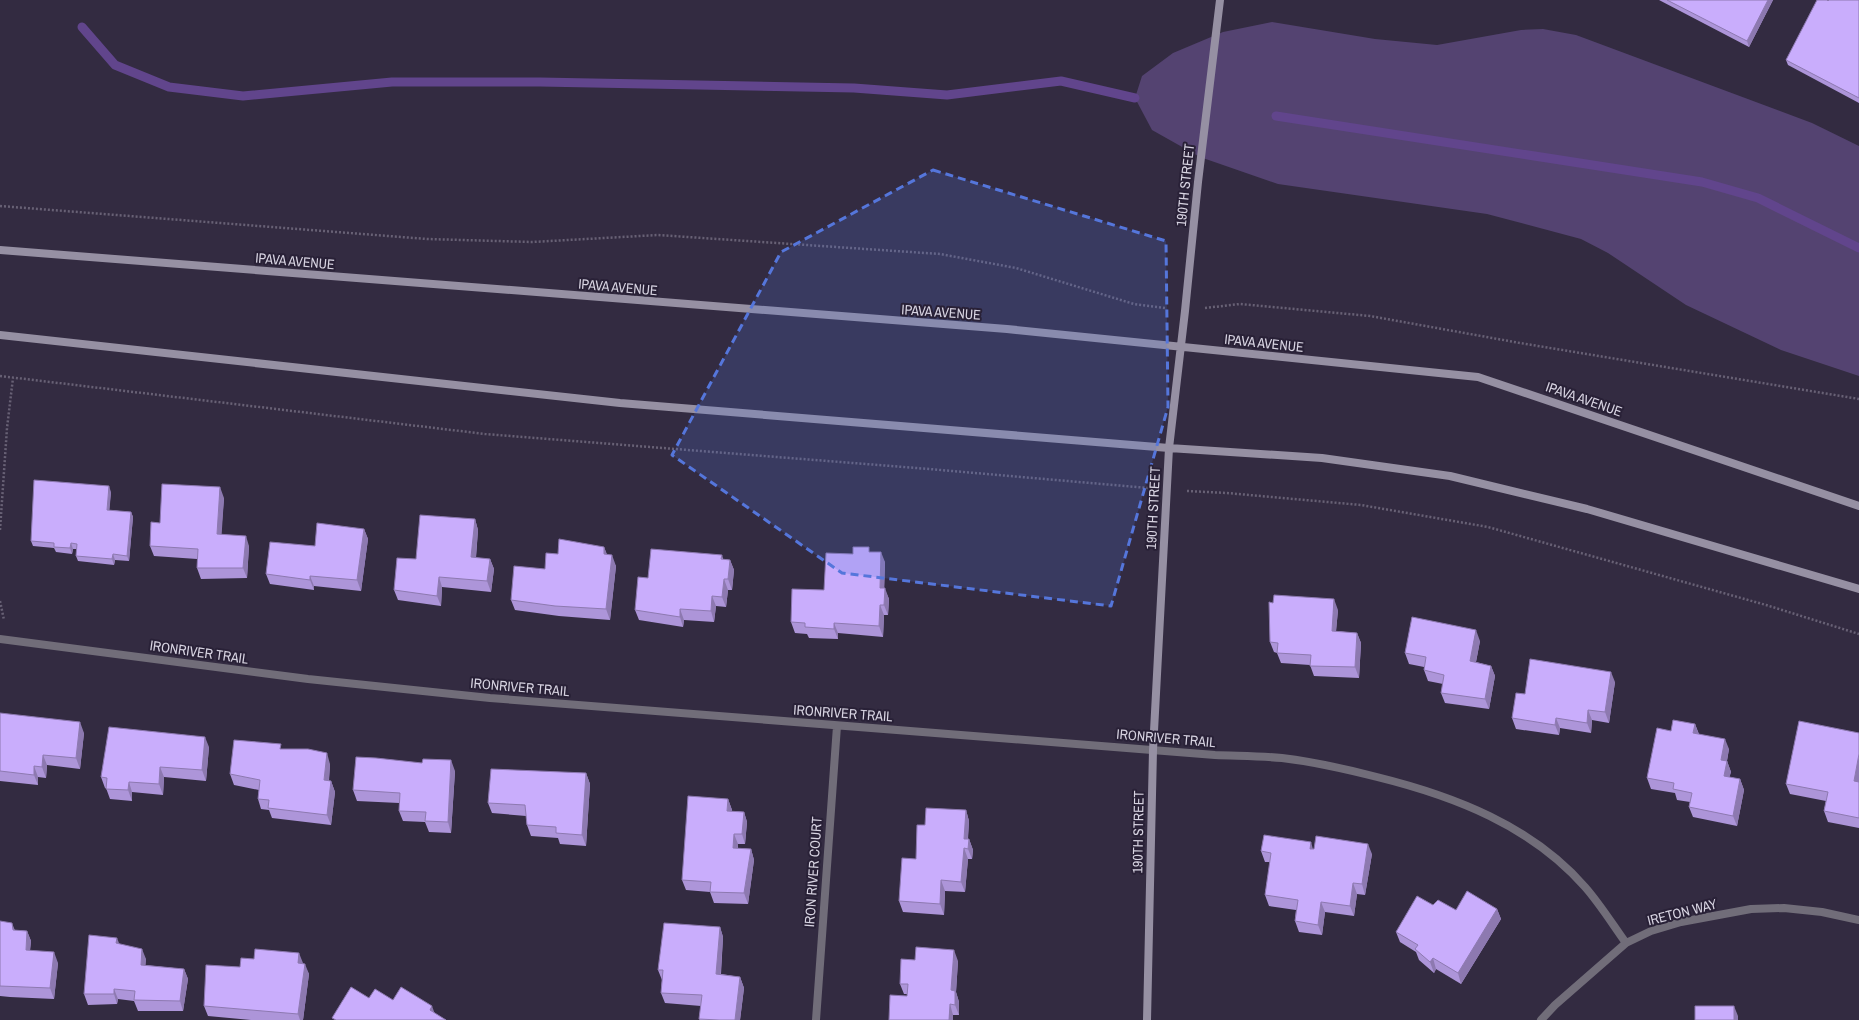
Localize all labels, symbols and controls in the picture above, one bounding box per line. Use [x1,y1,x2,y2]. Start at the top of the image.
street label: 190TH STREET [1172,143,1198,227]
street label: IPAVA AVENUE [255,249,335,273]
street label: IPAVA AVENUE [578,275,658,299]
street label: IPAVA AVENUE [901,300,981,324]
street label: IPAVA AVENUE [1223,330,1305,356]
street label: IPAVA AVENUE [1543,378,1625,420]
street label: 190TH STREET [1142,466,1164,550]
street label: IRONRIVER TRAIL [149,636,250,668]
street label: IRONRIVER TRAIL [470,674,571,700]
street label: IRONRIVER TRAIL [793,701,894,725]
street label: IRONRIVER TRAIL [1116,725,1217,751]
street label: 190TH STREET [1128,790,1148,874]
street label: IRON RIVER COURT [800,816,826,928]
street label: IRETON WAY [1645,895,1719,929]

